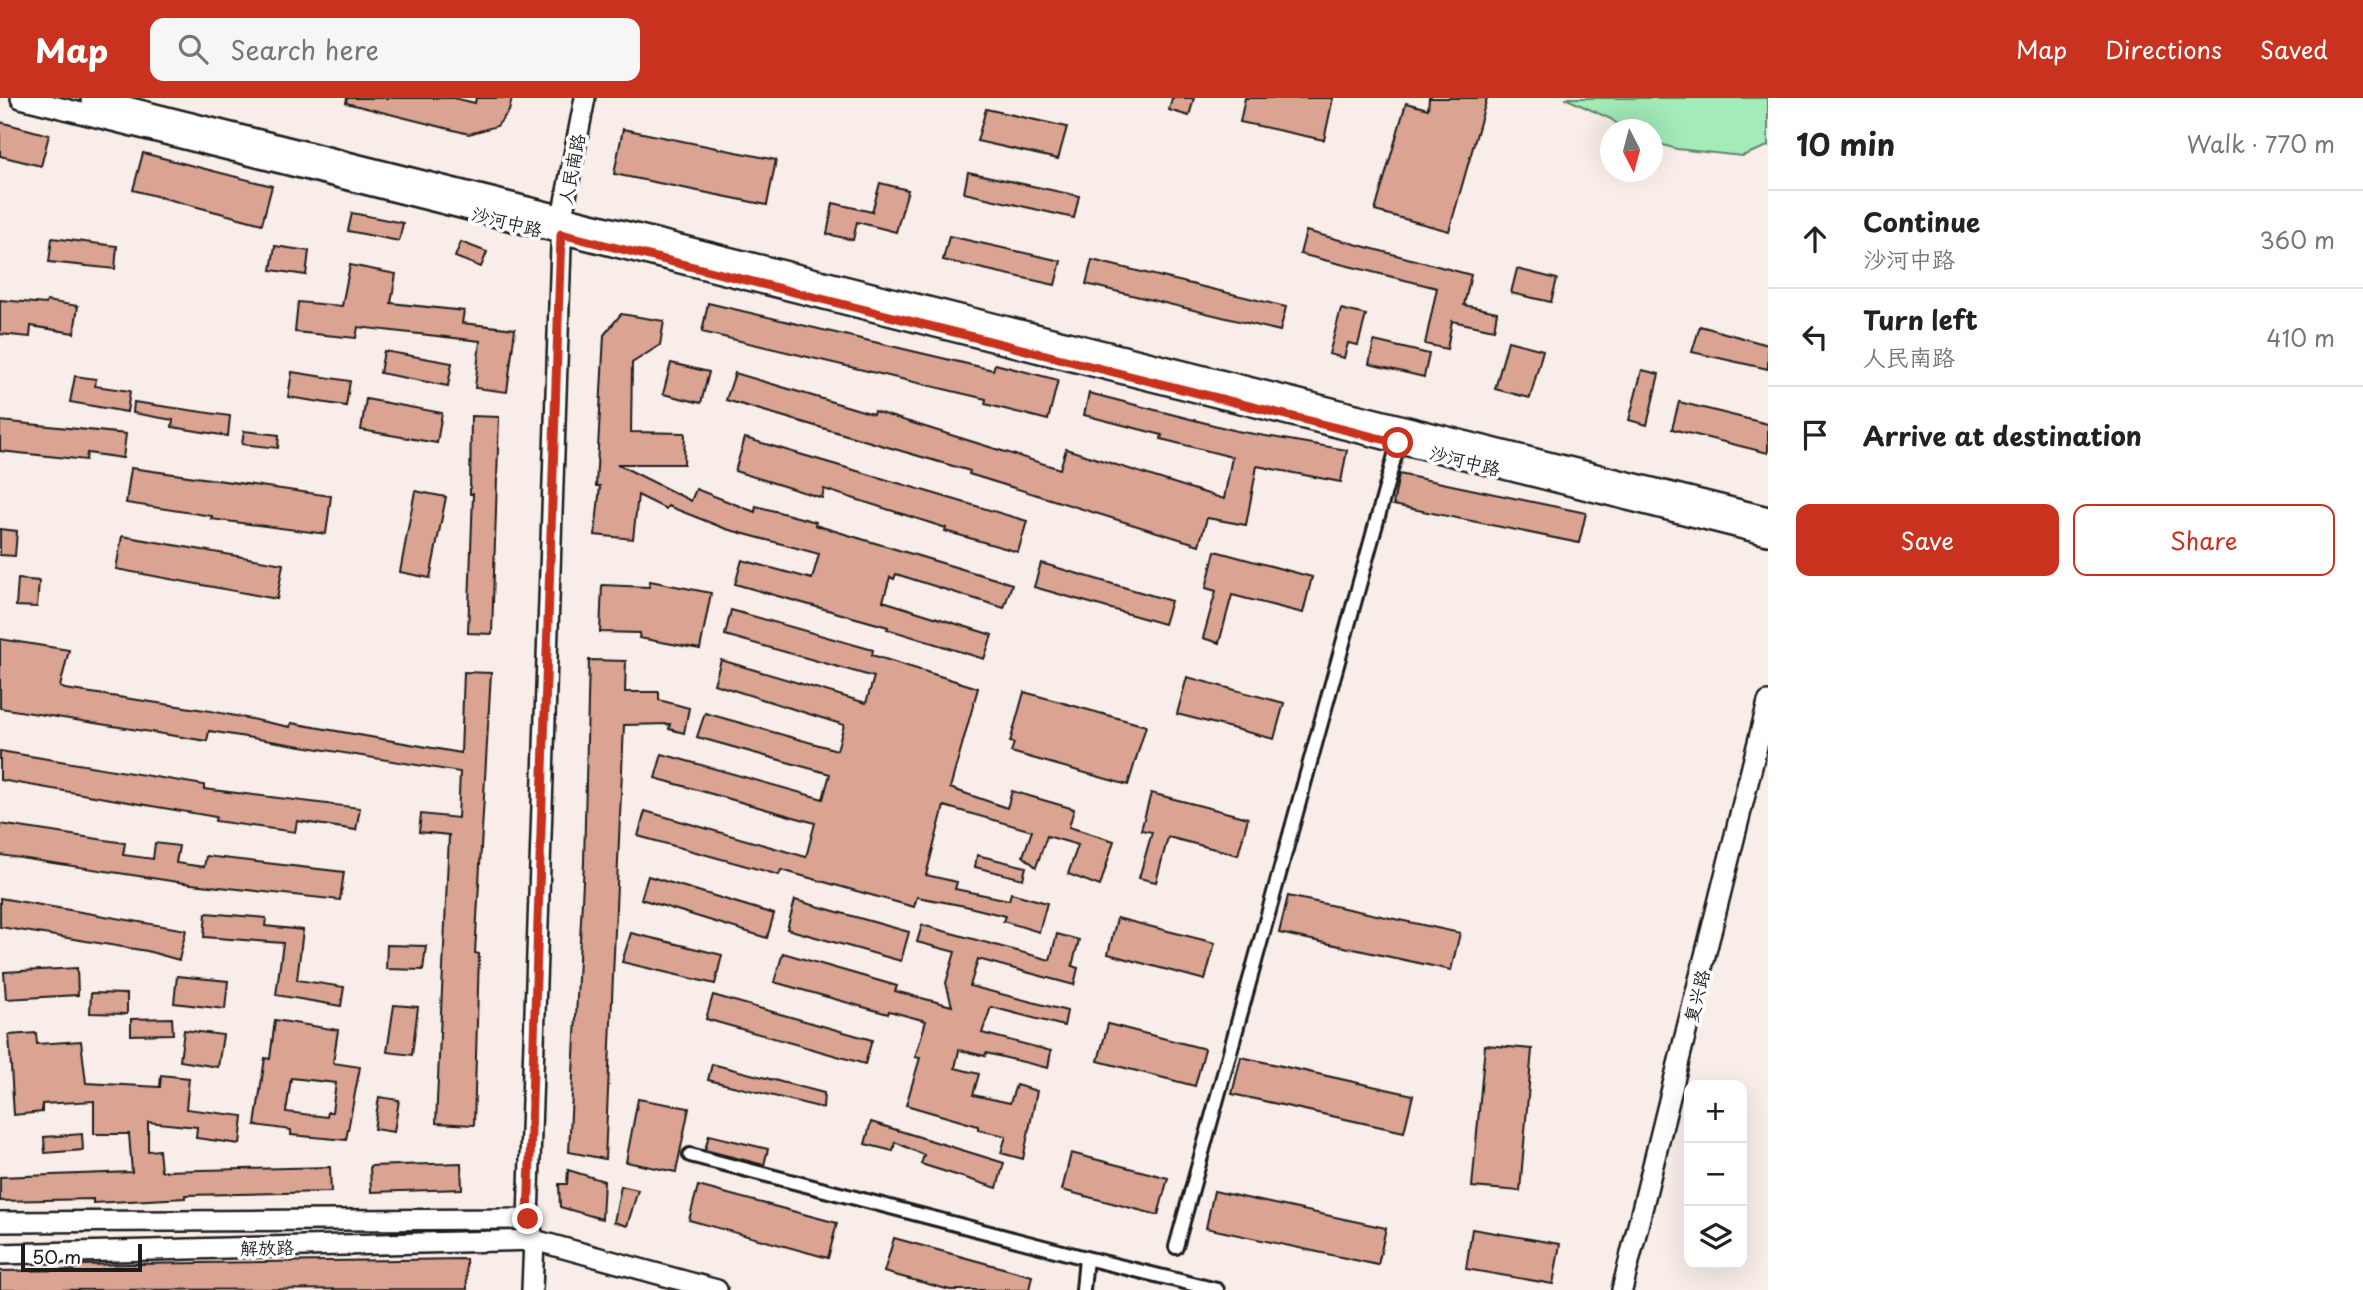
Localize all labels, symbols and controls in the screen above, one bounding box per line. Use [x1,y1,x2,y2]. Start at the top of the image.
search box [150,18,640,81]
text: Map [35,24,108,74]
icon: search [174,30,212,68]
text: Search here [230,30,379,69]
text: Map [2016,31,2067,67]
text: Directions [2105,31,2222,67]
text: Saved [2260,31,2328,67]
north arrow [1600,119,1663,182]
text: 10 min [1796,121,1895,166]
text: Walk · 770 m [2187,126,2335,161]
street label: 人民南路 [551,131,591,207]
street label: 沙河中路 [469,199,545,243]
text: Continue [1863,202,1980,241]
icon: ahead [1796,220,1834,258]
text: 360 m [2260,222,2335,257]
text: 沙河中路 [1863,241,1955,276]
text: Turn left [1863,300,1978,339]
icon: left [1796,318,1834,356]
text: 410 m [2266,320,2335,355]
text: 人民南路 [1863,339,1955,374]
icon: arrive [1796,416,1834,454]
text: Arrive at destination [1863,416,2142,455]
route start [1382,427,1413,458]
street label: 沙河中路 [1427,438,1503,482]
button: Save [1796,504,2059,576]
button: Share [2073,504,2335,576]
street label: 复兴路 [1676,967,1716,1025]
map controls [1684,1080,1747,1269]
button: + [1684,1080,1747,1143]
button: − [1684,1143,1747,1206]
route end [512,1203,543,1234]
button: layers [1684,1206,1747,1269]
street label: 解放路 [240,1233,294,1261]
scale bar [21,1241,142,1273]
text: 50 m [32,1242,81,1270]

